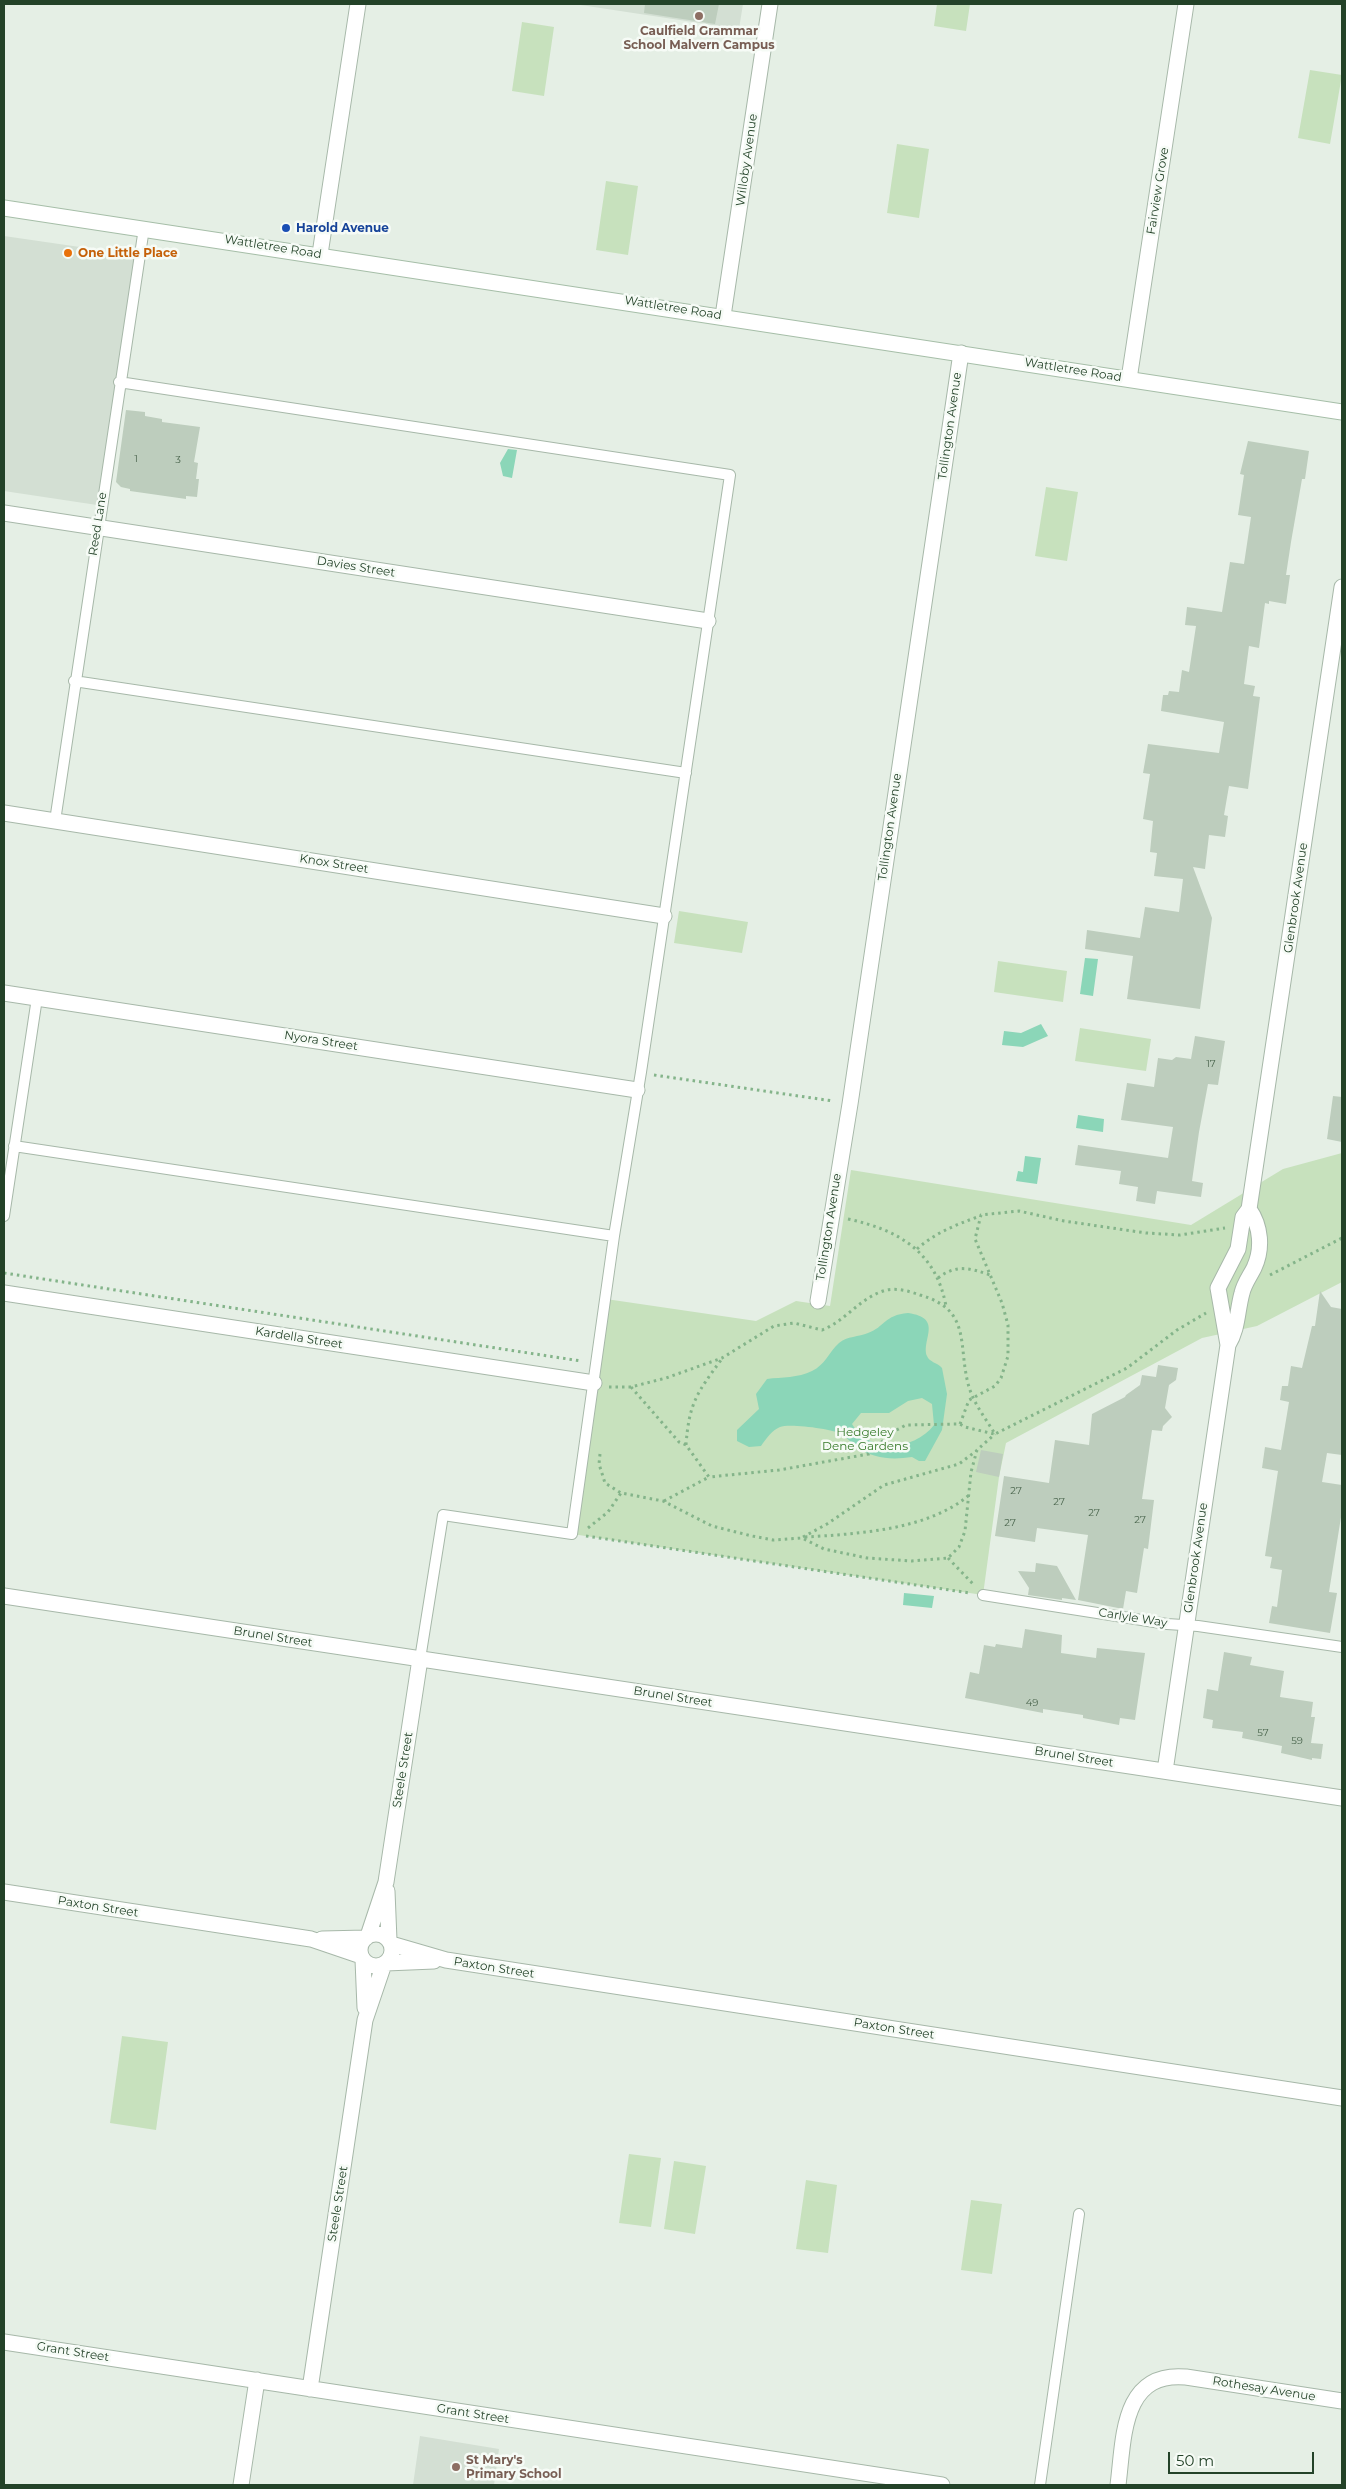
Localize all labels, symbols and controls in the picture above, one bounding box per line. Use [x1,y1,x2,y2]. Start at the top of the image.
marker: Caulfield Grammar School Malvern Campus [693,10,705,22]
place label: Caulfield Grammar School Malvern Campus [623,24,775,52]
street label: Willoby Avenue [733,113,761,207]
street label: Fairview Grove [1144,146,1172,236]
place label: Harold Avenue [296,221,389,235]
marker: Harold Avenue [280,222,292,234]
street label: Wattletree Road [223,232,323,262]
place label: One Little Place [78,246,178,260]
marker: One Little Place [62,247,74,259]
street label: Wattletree Road [623,293,723,323]
street label: Wattletree Road [1023,355,1123,385]
street label: Tollington Avenue [935,371,965,481]
house number: 1 [134,453,138,465]
house number: 3 [175,454,181,466]
street label: Reed Lane [86,491,110,557]
street label: Davies Street [316,554,396,580]
street label: Tollington Avenue [875,772,905,882]
street label: Glenbrook Avenue [1281,842,1311,954]
street label: Knox Street [298,851,370,877]
street label: Nyora Street [283,1028,359,1054]
house number: 17 [1206,1058,1216,1070]
street label: Tollington Avenue [813,1172,845,1282]
street label: Kardella Street [254,1324,344,1352]
park label: Hedgeley Dene Gardens [822,1425,908,1453]
house number: 27 [1010,1485,1022,1497]
house number: 27 [1053,1496,1065,1508]
street label: Glenbrook Avenue [1181,1502,1211,1614]
house number: 27 [1088,1507,1100,1519]
house number: 27 [1134,1514,1146,1526]
house number: 27 [1004,1517,1016,1529]
street label: Carlyle Way [1098,1605,1168,1631]
street label: Brunel Street [232,1624,314,1650]
street label: Brunel Street [632,1684,714,1710]
house number: 49 [1026,1697,1038,1709]
house number: 57 [1257,1727,1269,1739]
street label: Steele Street [390,1731,416,1809]
house number: 59 [1291,1735,1303,1747]
street label: Brunel Street [1033,1744,1115,1770]
street label: Paxton Street [57,1894,139,1920]
street label: Paxton Street [453,1955,535,1981]
street label: Paxton Street [853,2016,935,2042]
street label: Steele Street [325,2165,351,2243]
street label: Grant Street [36,2339,110,2365]
street label: Rothesay Avenue [1211,2374,1317,2404]
street label: Grant Street [436,2401,510,2427]
scale bar [1171,2442,1317,2474]
text: 50 m [1176,2451,1214,2470]
place label: St Mary's Primary School [466,2453,562,2481]
marker: St Mary's Primary School [450,2461,462,2473]

